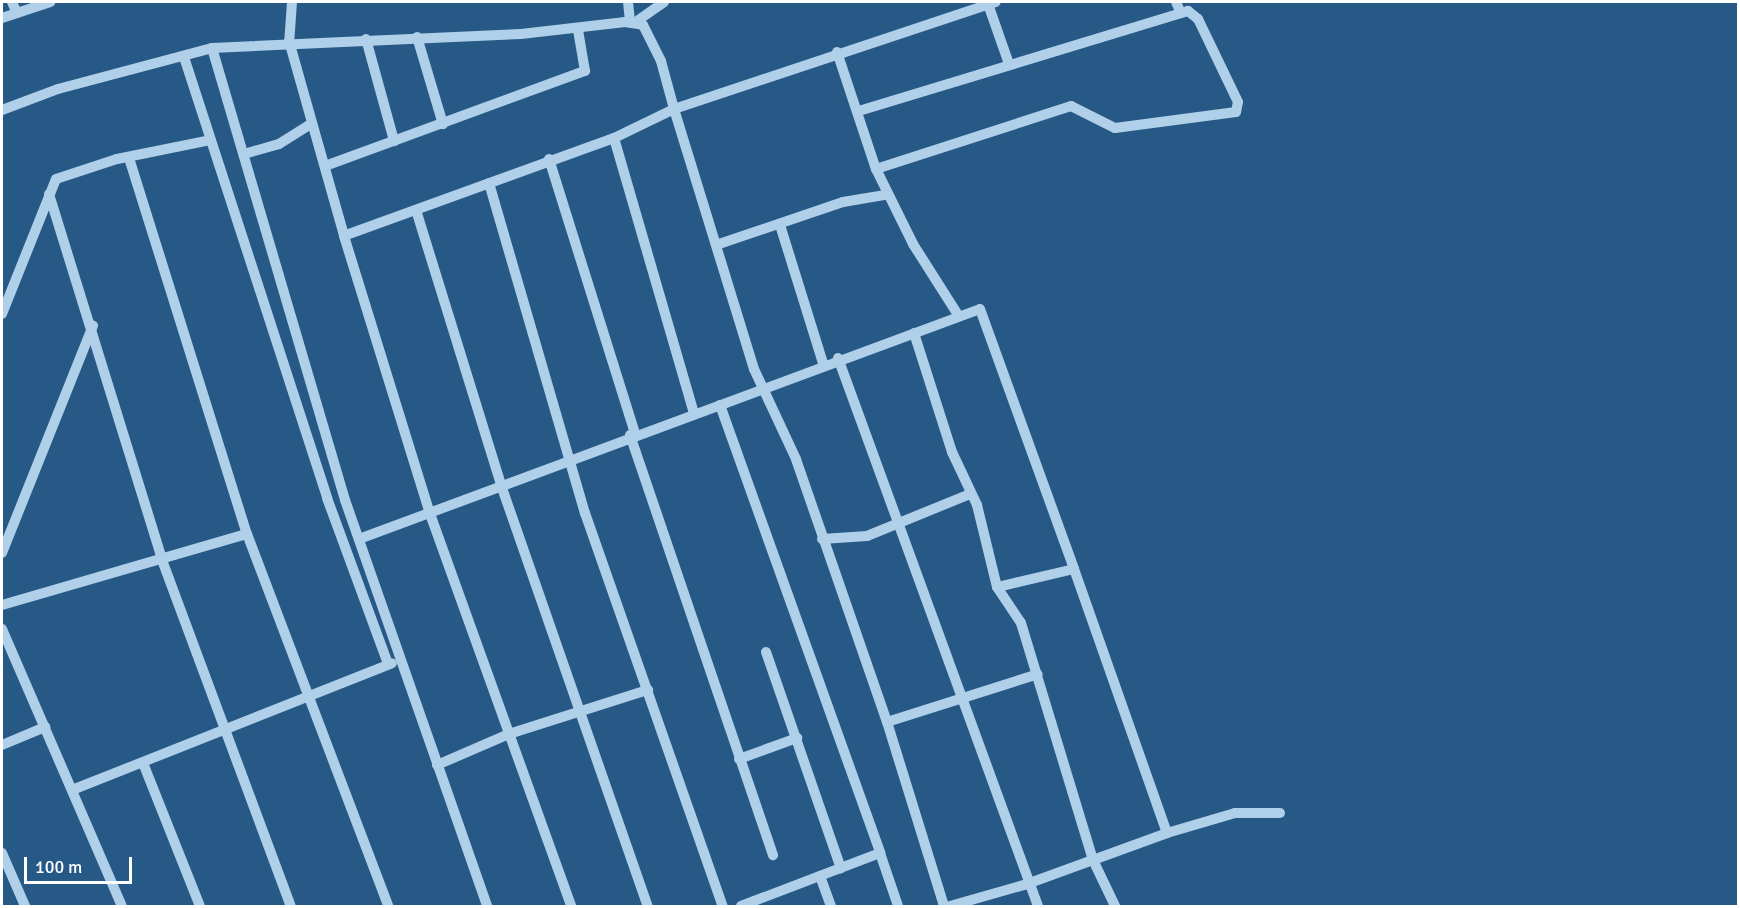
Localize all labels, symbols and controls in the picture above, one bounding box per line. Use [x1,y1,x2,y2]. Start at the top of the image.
scale bar [27,845,135,883]
text: 100 m [35,856,82,878]

